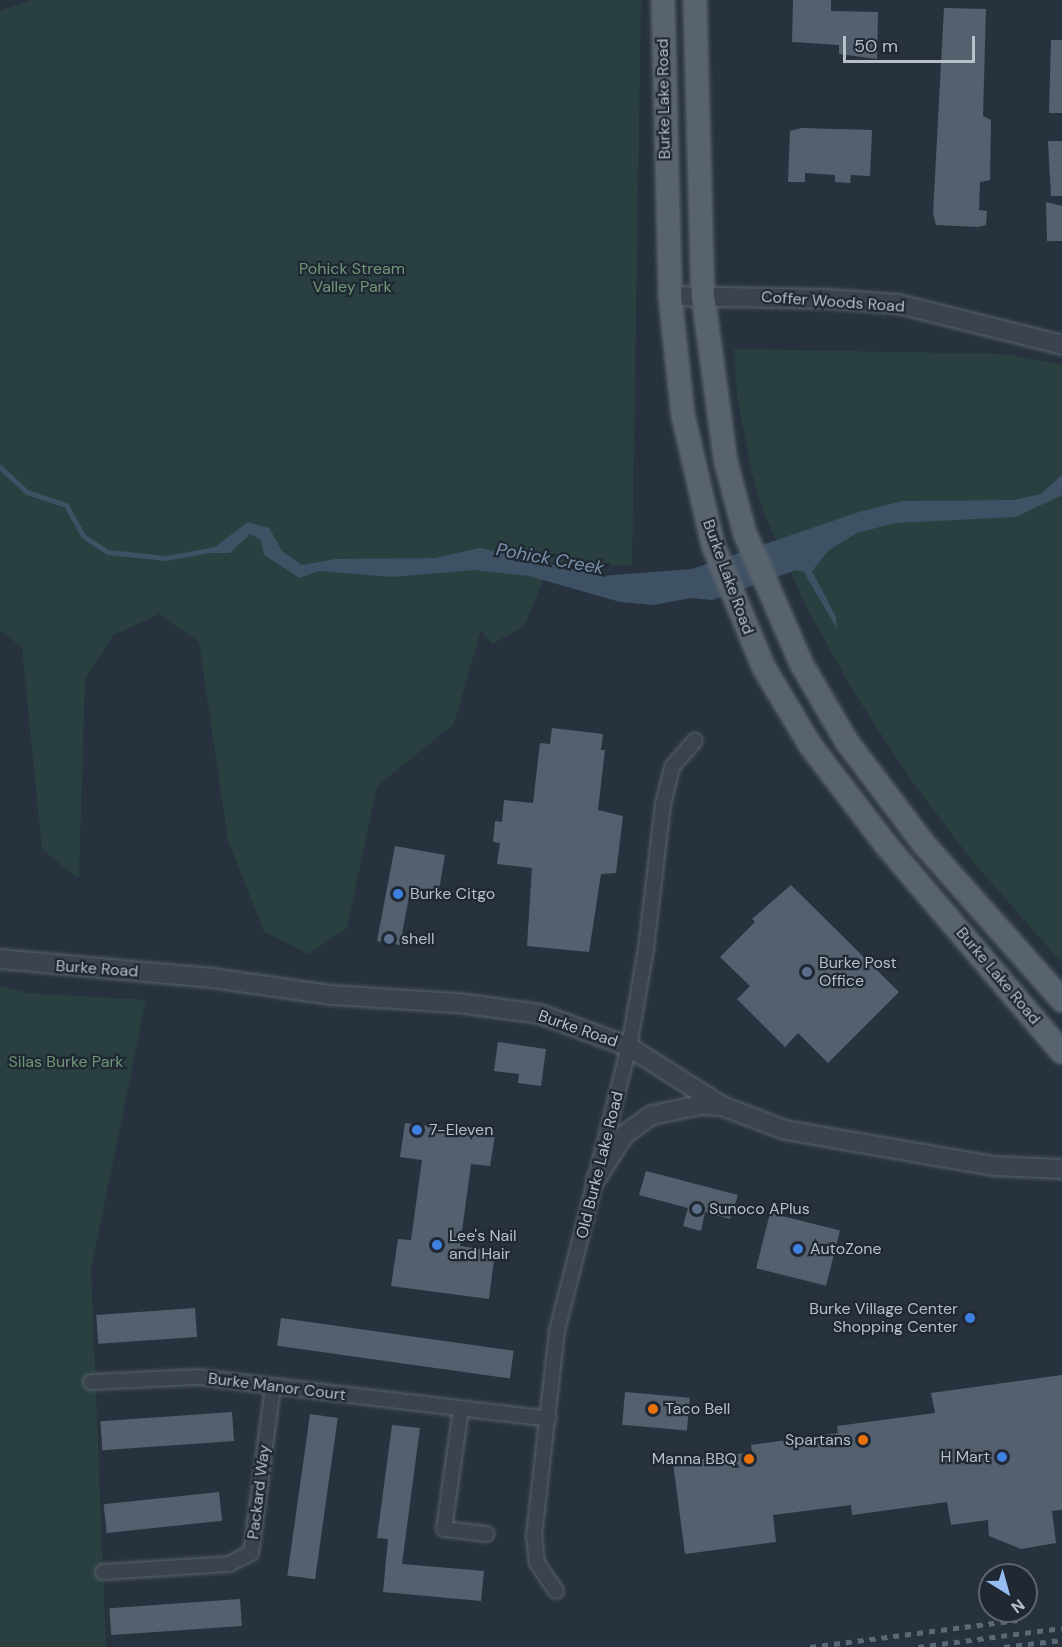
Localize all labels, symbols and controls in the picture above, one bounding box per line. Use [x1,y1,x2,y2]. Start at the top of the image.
scale bar [846,24,978,62]
text: 50 m [854,34,898,58]
street label: Burke Lake Road [653,38,675,160]
park label: Pohick Stream Valley Park [299,259,405,297]
street label: Coffer Woods Road [761,287,905,317]
street label: Burke Lake Road [698,517,758,637]
water label: Pohick Creek [494,539,606,579]
place label: Burke Citgo [410,884,495,904]
marker: Burke Citgo [391,887,405,901]
street label: Burke Lake Road [952,924,1044,1028]
place label: shell [401,929,434,949]
marker: shell [382,932,396,946]
place label: Burke Post Office [819,953,897,991]
street label: Burke Road [55,957,139,981]
marker: Burke Post Office [800,965,814,979]
street label: Burke Road [536,1006,620,1052]
park label: Silas Burke Park [9,1052,123,1072]
street label: Old Burke Lake Road [572,1089,628,1241]
place label: 7-Eleven [429,1120,493,1140]
marker: 7-Eleven [410,1123,424,1137]
place label: Sunoco APlus [709,1199,810,1219]
marker: Sunoco APlus [690,1202,704,1216]
place label: Lee's Nail and Hair [449,1226,517,1264]
marker: Lee's Nail and Hair [430,1238,444,1252]
place label: AutoZone [810,1239,882,1259]
marker: AutoZone [791,1242,805,1256]
place label: Burke Village Center Shopping Center [809,1299,958,1337]
marker: Burke Village Center Shopping Center [963,1311,977,1325]
street label: Burke Manor Court [207,1369,347,1405]
place label: Taco Bell [665,1399,730,1419]
marker: Taco Bell [646,1402,660,1416]
place label: Spartans [785,1430,851,1450]
marker: Spartans [856,1433,870,1447]
street label: Packard Way [244,1443,274,1541]
place label: H Mart [940,1447,990,1467]
place label: Manna BBQ [652,1449,737,1469]
marker: H Mart [995,1450,1009,1464]
marker: Manna BBQ [742,1452,756,1466]
north arrow [978,1563,1038,1623]
text: N [1007,1594,1029,1618]

